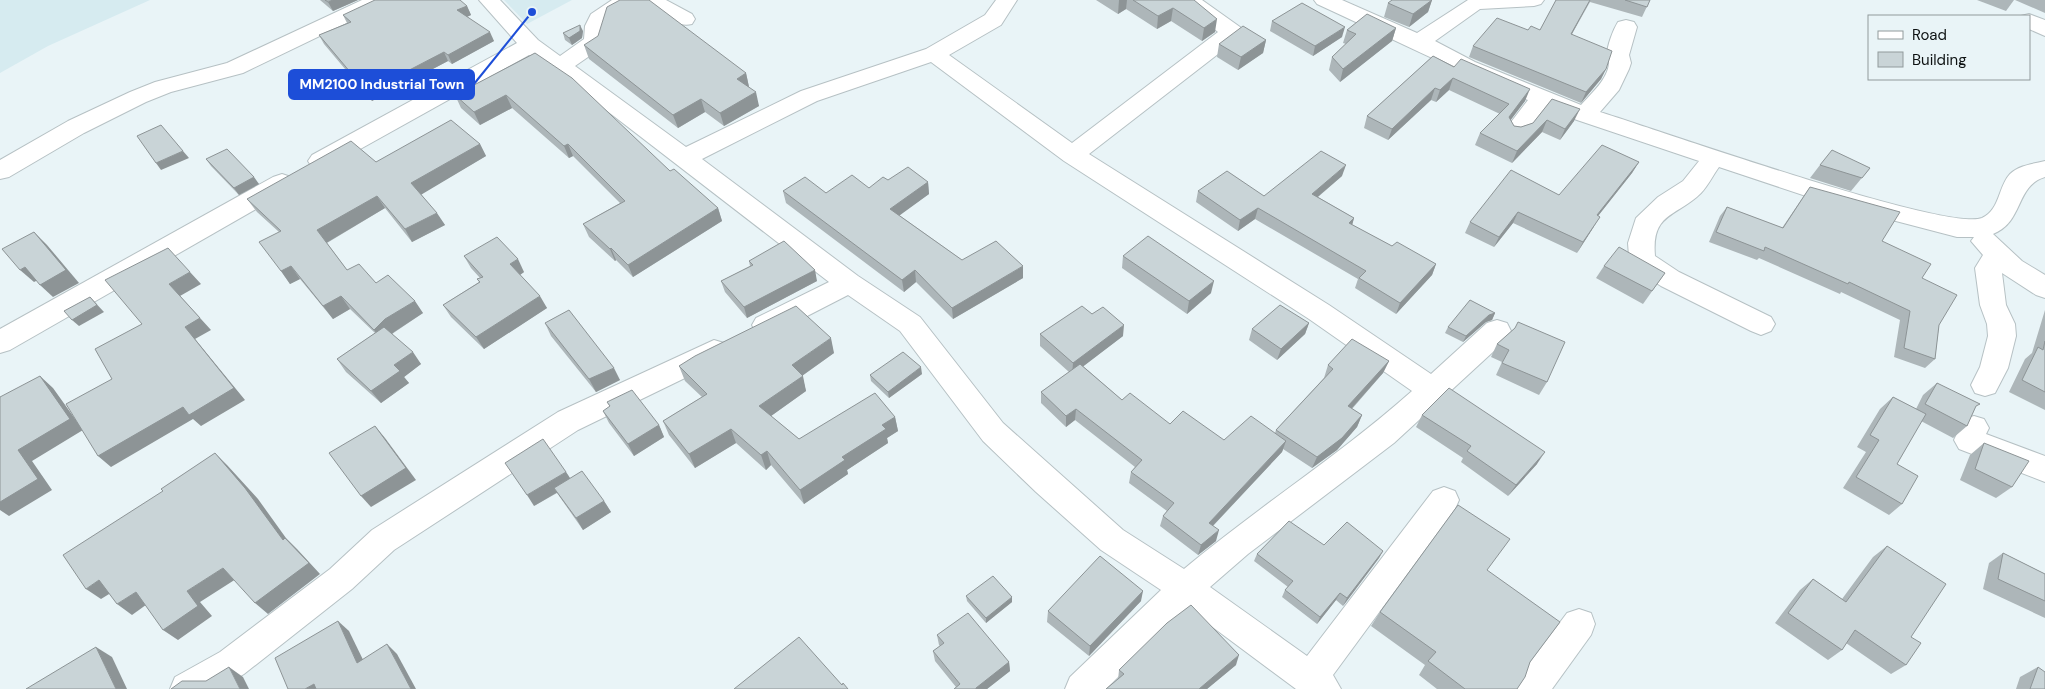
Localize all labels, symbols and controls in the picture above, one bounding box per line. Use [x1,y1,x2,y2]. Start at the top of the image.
legend [1868,15,2030,80]
text: Road [1912,25,1947,45]
text: Building [1912,50,1967,70]
callout: MM2100 Industrial Town [289,70,474,99]
text: MM2100 Industrial Town [300,75,464,93]

